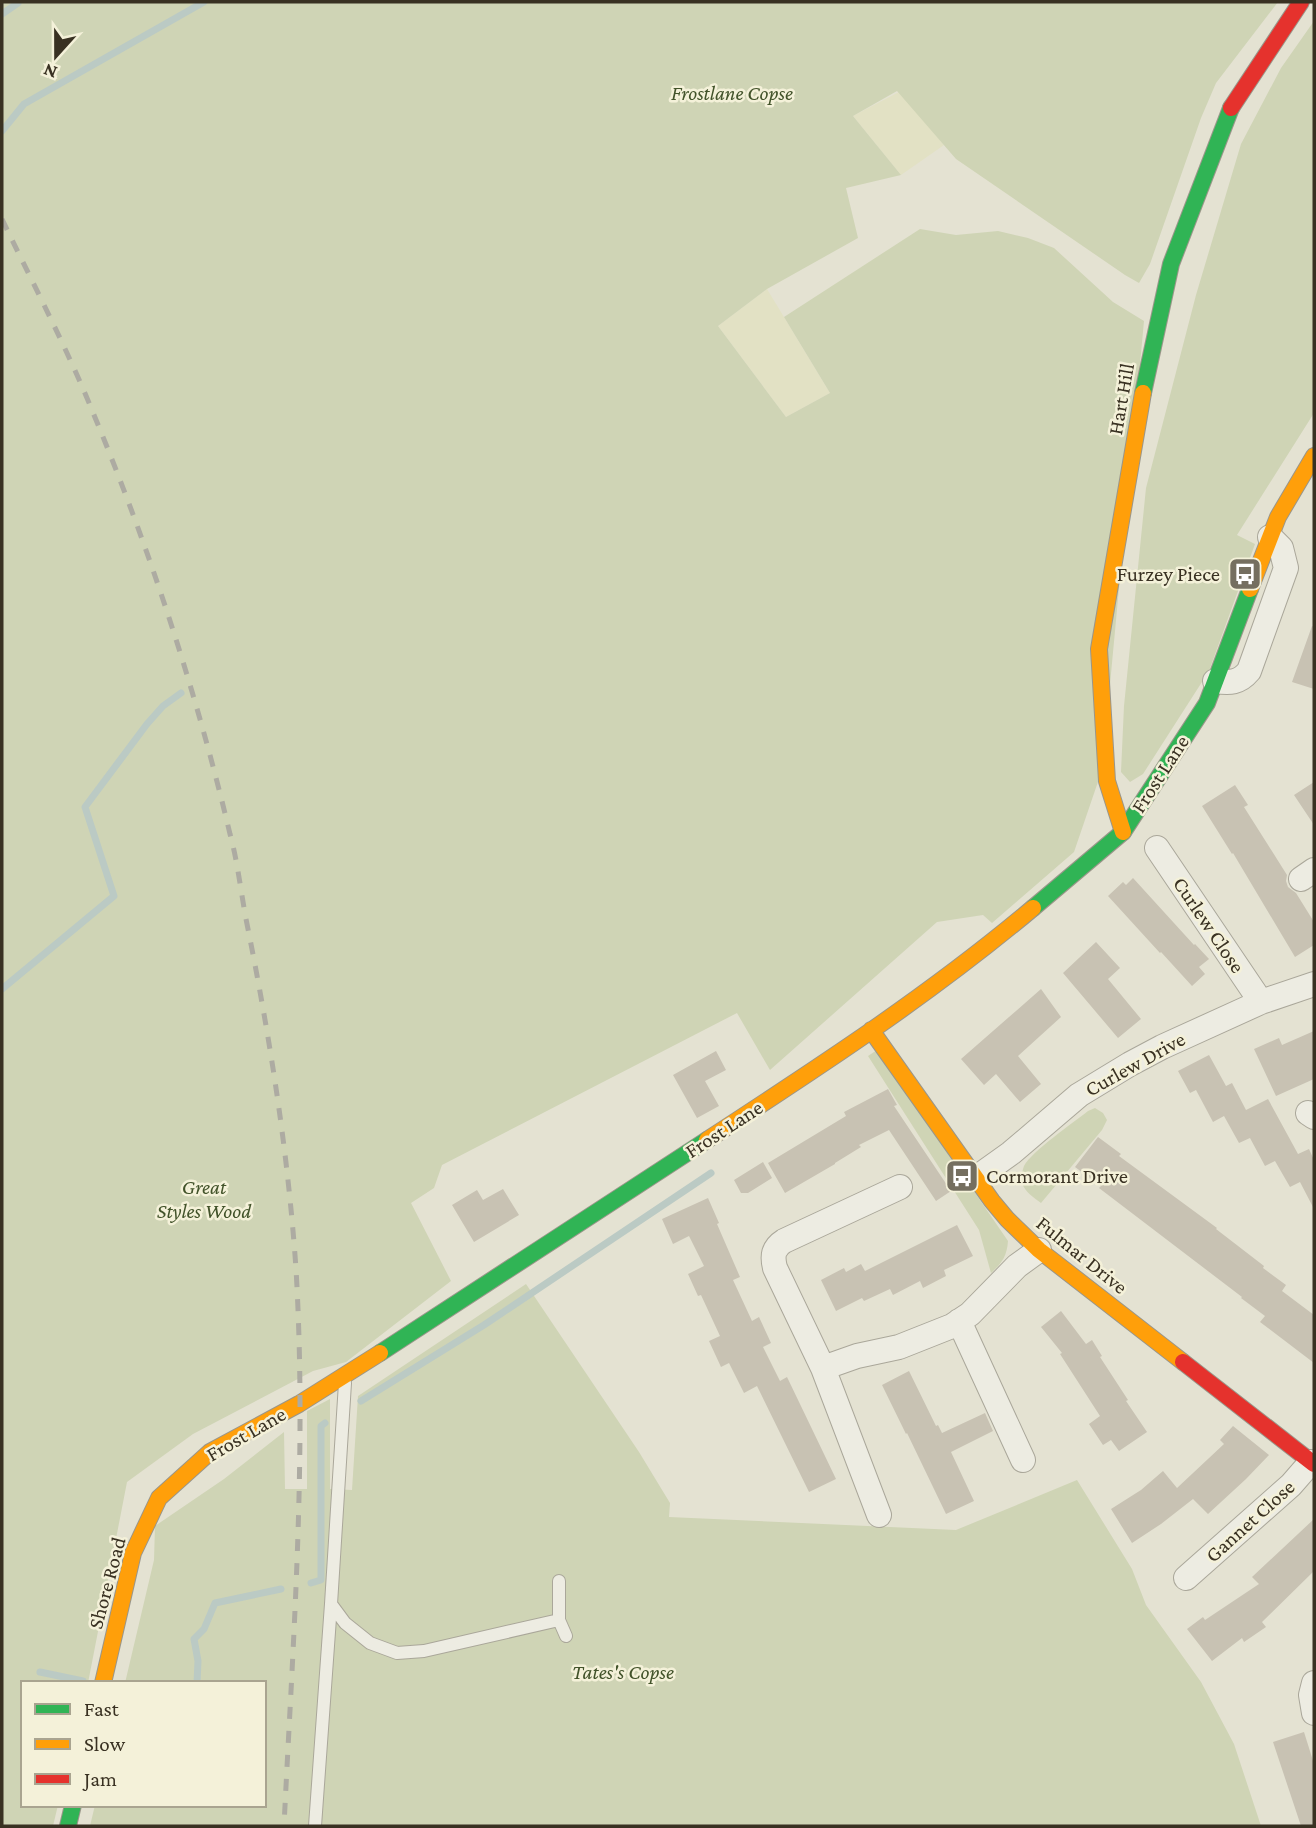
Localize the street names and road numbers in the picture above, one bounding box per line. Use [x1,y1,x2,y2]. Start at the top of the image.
street label: Hart Hill [1103,361,1139,437]
street label: Frost Lane [1126,731,1194,817]
street label: Curlew Close [1168,872,1250,978]
street label: Curlew Drive [1081,1027,1189,1101]
street label: Frost Lane [681,1095,767,1163]
street label: Fulmar Drive [1032,1211,1132,1299]
street label: Frost Lane [202,1402,290,1466]
street label: Gannet Close [1201,1475,1299,1567]
street label: Shore Road [83,1534,131,1632]

